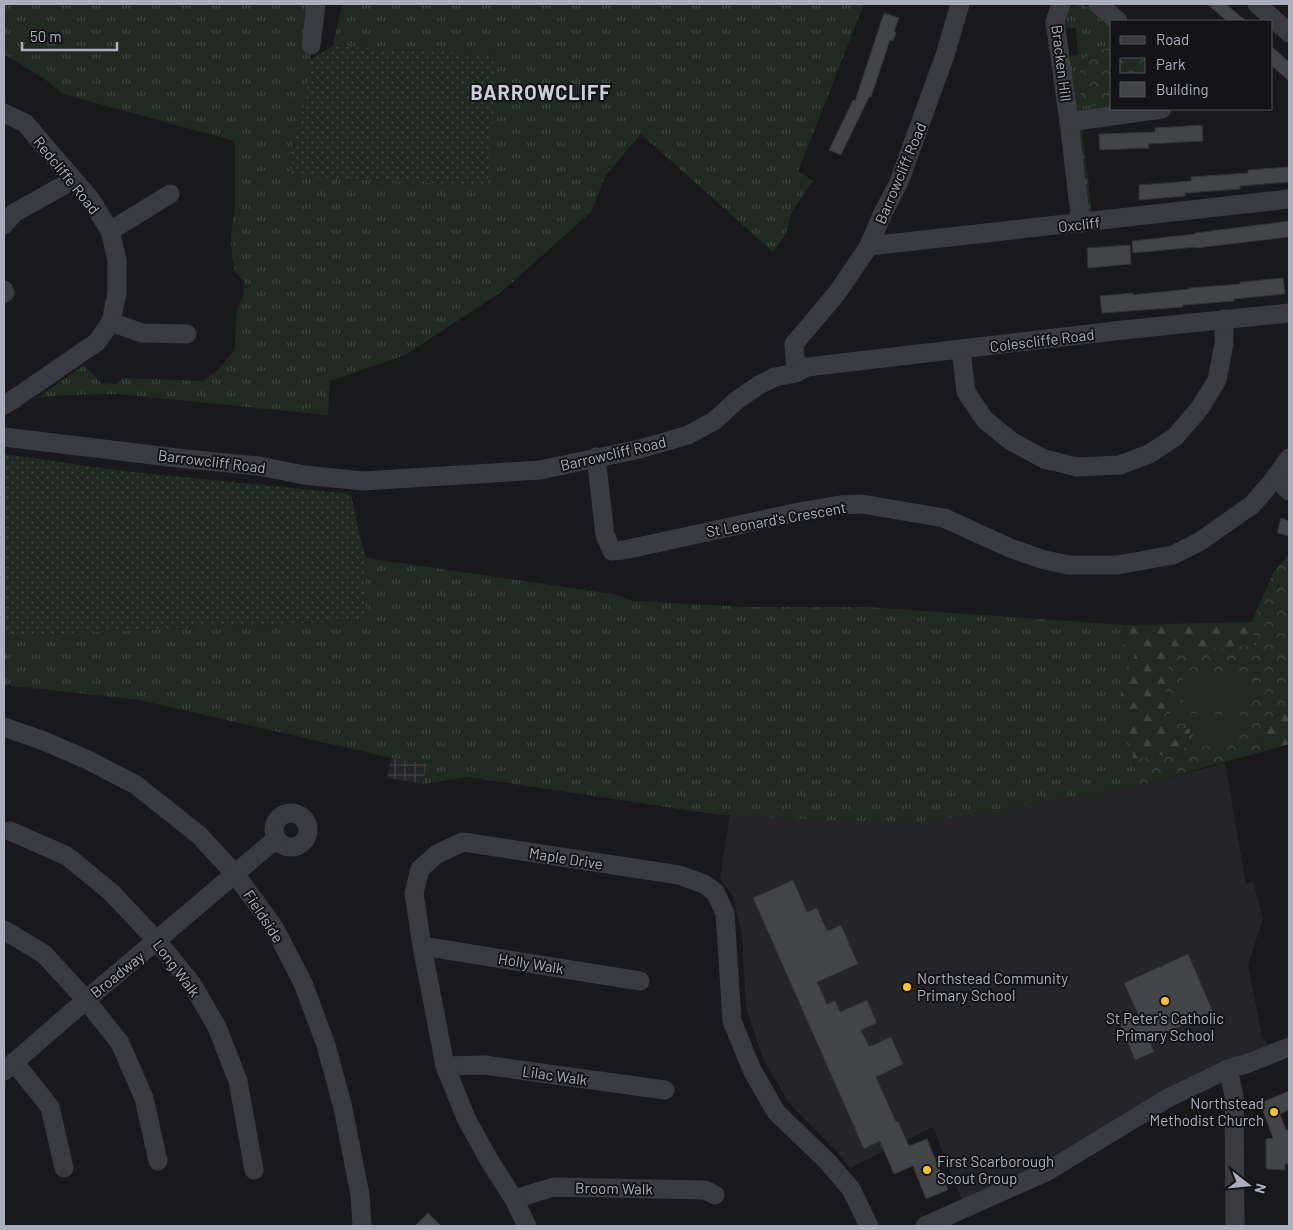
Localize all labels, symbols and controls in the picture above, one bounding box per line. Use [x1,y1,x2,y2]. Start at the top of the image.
scale bar [22,20,118,52]
legend [1110,20,1273,110]
street label: Bracken Hill [1048,24,1076,102]
text: 50 m [30,27,62,45]
text: Road [1156,30,1189,48]
text: Park [1156,55,1186,73]
district label: BARROWCLIFF [471,80,611,104]
text: Building [1156,80,1209,98]
street label: Barrowcliff Road [871,120,929,226]
street label: Redcliffe Road [30,133,104,217]
street label: Oxcliff [1057,213,1101,235]
street label: Colescliffe Road [989,325,1095,355]
street label: Barrowcliff Road [558,432,668,474]
street label: Barrowcliff Road [157,445,267,477]
street label: St Leonard's Crescent [705,498,847,540]
street label: Maple Drive [528,843,604,873]
street label: Fieldside [240,886,288,946]
street label: Long Walk [150,936,205,1001]
street label: Broadway [86,947,148,1001]
street label: Holly Walk [497,949,565,977]
place label: Northstead Community Primary School [917,969,1068,1004]
marker: Northstead Community Primary School [901,981,913,993]
marker: St Peter's Catholic Primary School [1159,995,1171,1007]
place label: St Peter's Catholic Primary School [1106,1009,1224,1044]
street label: Lilac Walk [521,1062,589,1089]
place label: Northstead Methodist Church [1150,1094,1264,1129]
marker: Northstead Methodist Church [1268,1106,1280,1118]
place label: First Scarborough Scout Group [937,1152,1054,1187]
north arrow [1223,1160,1273,1210]
marker: First Scarborough Scout Group [921,1164,933,1176]
street label: Broom Walk [575,1178,653,1198]
text: N [1252,1182,1270,1196]

